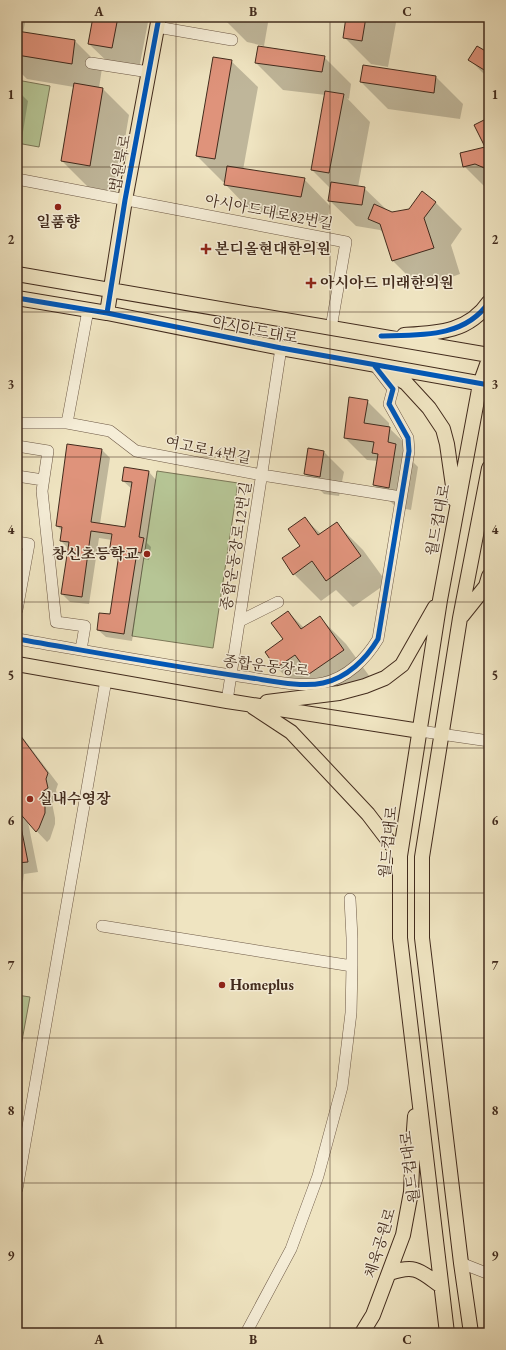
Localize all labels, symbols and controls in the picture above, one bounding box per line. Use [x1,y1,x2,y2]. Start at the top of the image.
text: A [93,3,104,20]
text: B [249,3,257,20]
text: C [402,3,412,20]
text: 1 [8,86,15,103]
text: 1 [492,86,499,103]
street label: 법원북로 [105,132,134,193]
street label: 아시아드대로82번길 [203,190,335,233]
marker: 일품향 [53,202,63,212]
place label: 일품향 [36,212,80,231]
text: 2 [8,231,15,248]
text: 2 [492,231,499,248]
place label: 본디올현대한의원 [215,239,331,258]
marker: 본디올현대한의원 [200,243,212,255]
place label: 아시아드 미래한의원 [320,273,454,292]
marker: 아시아드 미래한의원 [305,277,317,289]
street label: 아시아드대로 [211,312,300,347]
text: 3 [8,376,15,393]
text: 3 [492,376,499,393]
street label: 여고로14번길 [164,432,253,467]
street label: 종합운동장로12번길 [216,480,255,612]
street label: 월드컵대로 [421,482,454,557]
text: 4 [8,521,15,538]
text: 4 [492,521,499,538]
place label: 창신초등학교 [52,544,139,563]
marker: 창신초등학교 [142,549,152,559]
street label: 종합운동장로 [222,651,311,680]
text: 5 [8,667,14,684]
text: 5 [492,667,498,684]
place label: 실내수영장 [38,789,111,808]
marker: 실내수영장 [25,794,35,804]
street label: 월드컵대로 [374,804,401,879]
text: 6 [8,812,15,829]
text: 6 [492,812,499,829]
text: 7 [8,957,15,974]
text: 7 [492,957,499,974]
place label: Homeplus [230,975,294,994]
marker: Homeplus [217,980,227,990]
text: 8 [8,1102,15,1119]
text: 8 [492,1102,499,1119]
street label: 월드컵대로 [396,1129,423,1204]
street label: 체육공원로 [360,1205,399,1280]
text: 9 [8,1247,15,1264]
text: 9 [492,1247,499,1264]
text: A [93,1331,104,1348]
text: B [249,1331,257,1348]
text: C [402,1331,412,1348]

